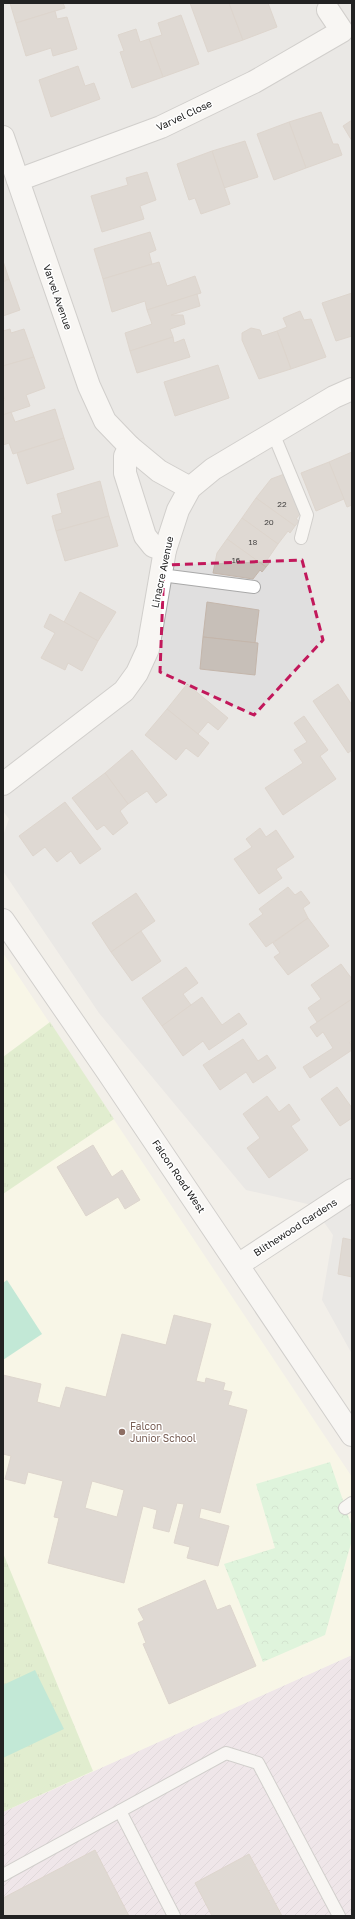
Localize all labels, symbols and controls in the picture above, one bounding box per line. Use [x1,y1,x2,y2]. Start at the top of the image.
street label: Varvel Close [154,97,214,133]
street label: Varvel Avenue [41,263,75,331]
house number: 22 [277,499,287,509]
house number: 20 [264,517,274,527]
street label: Linacre Avenue [149,535,176,609]
house number: 18 [249,537,257,547]
house number: 16 [232,555,241,565]
street label: Falcon Road West [150,1137,208,1215]
street label: Blithewood Gardens [251,1196,339,1258]
place label: Falcon Junior School [130,1420,196,1444]
marker: Falcon Junior School [117,1427,127,1437]

